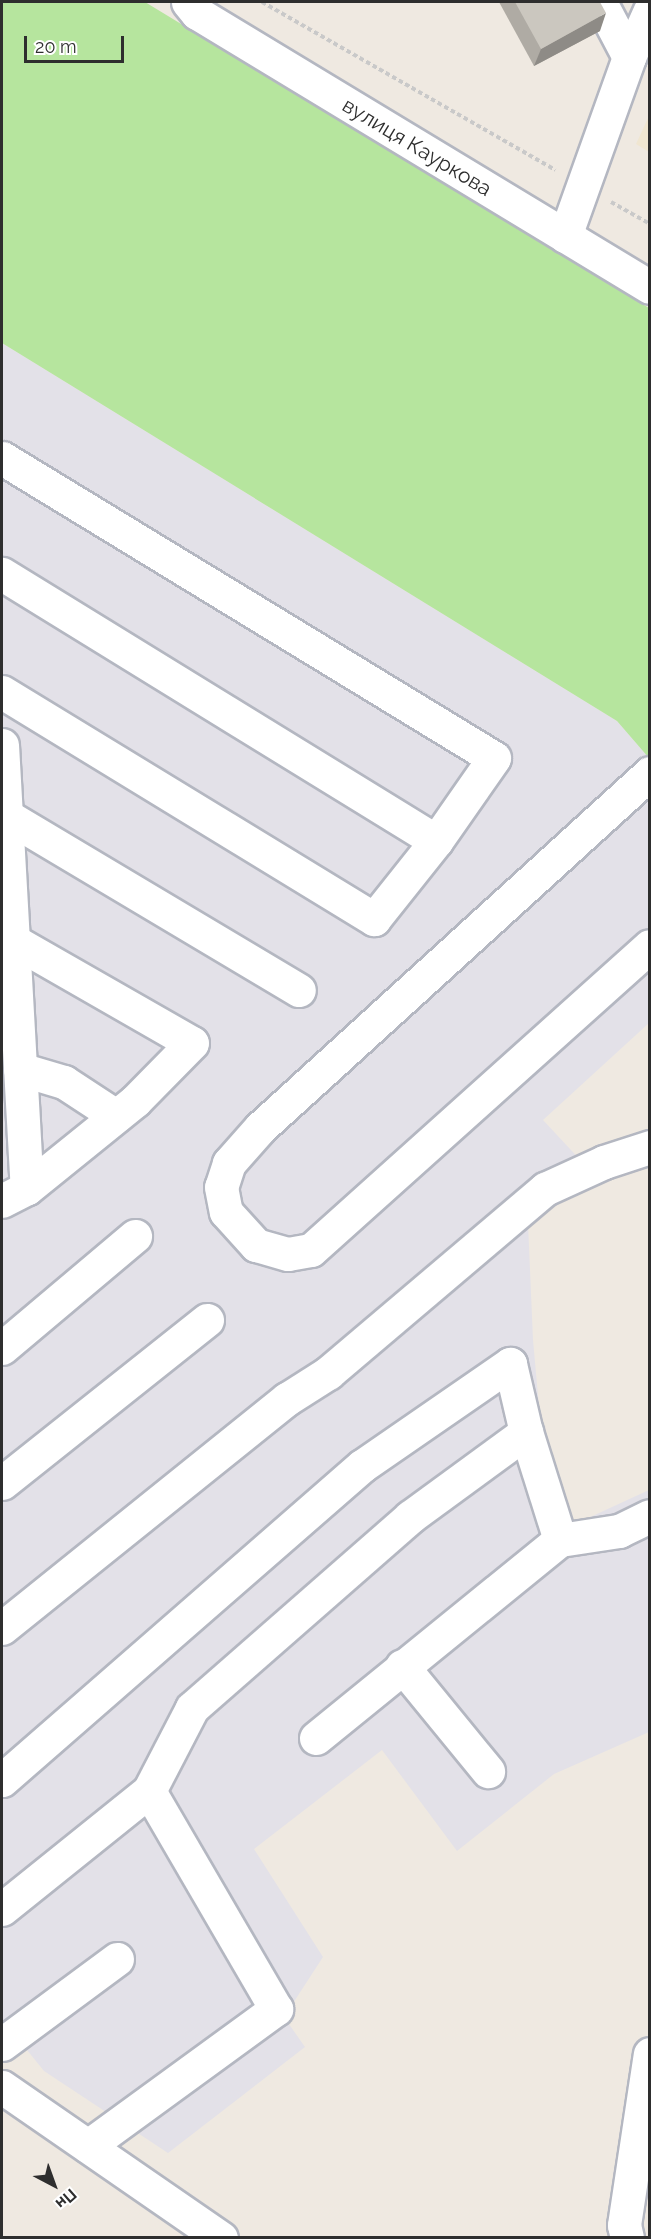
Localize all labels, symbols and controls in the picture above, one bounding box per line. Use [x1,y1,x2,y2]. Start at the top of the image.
scale bar [27,24,128,62]
text: 20 m [35,36,77,57]
street label: вулиця Кауркова [338,92,496,202]
north arrow [24,2155,84,2215]
text: Пн [52,2185,80,2213]

